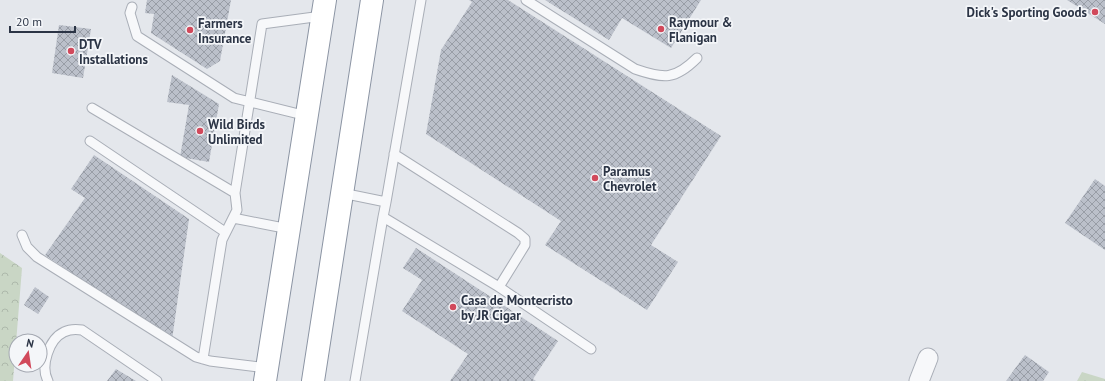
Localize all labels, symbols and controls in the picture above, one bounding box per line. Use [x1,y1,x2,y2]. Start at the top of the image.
place label: Dick's Sporting Goods [967,4,1088,21]
marker: Dick's Sporting Goods [1090,7,1100,17]
scale bar [10,8,75,34]
text: 20 m [16,14,42,29]
place label: Raymour & Flanigan [669,14,732,46]
place label: Farmers Insurance [198,15,252,47]
marker: Raymour & Flanigan [656,24,666,34]
marker: Farmers Insurance [185,25,195,35]
place label: DTV Installations [79,36,148,68]
marker: DTV Installations [66,46,76,56]
place label: Wild Birds Unlimited [208,116,266,148]
marker: Wild Birds Unlimited [195,126,205,136]
place label: Paramus Chevrolet [603,163,657,195]
marker: Paramus Chevrolet [590,173,600,183]
place label: Casa de Montecristo by JR Cigar [461,292,573,324]
marker: Casa de Montecristo by JR Cigar [448,302,458,312]
north arrow [8,333,48,373]
text: N [25,336,35,351]

